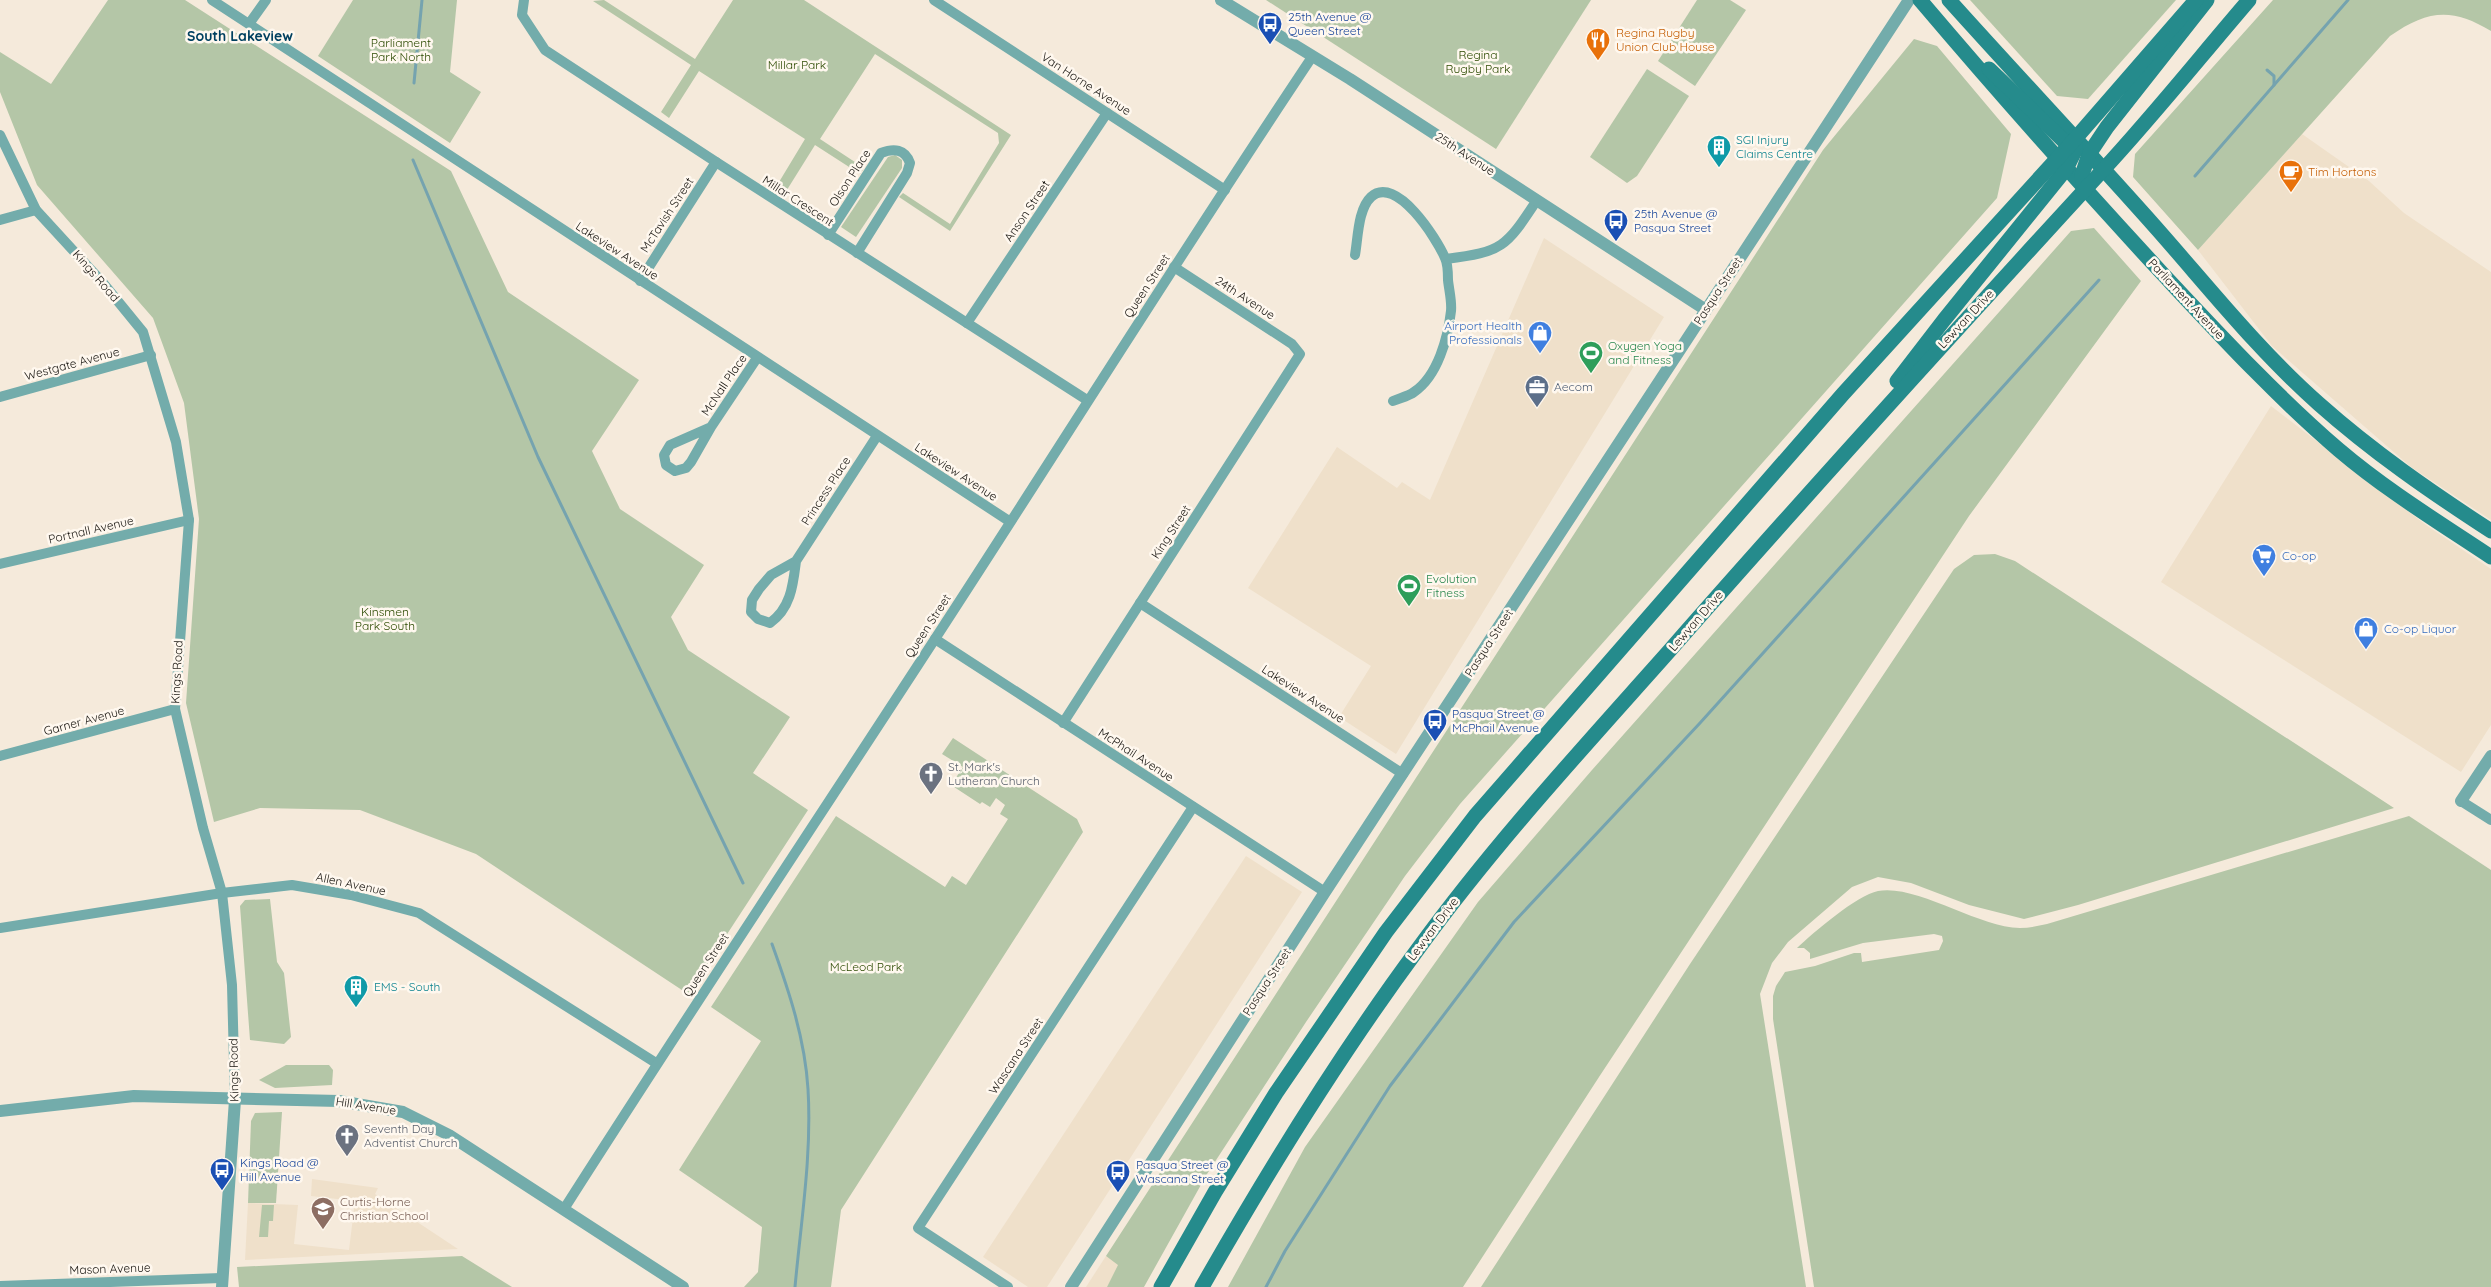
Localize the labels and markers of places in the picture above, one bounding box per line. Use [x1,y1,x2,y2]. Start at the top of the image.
place label: 25th Avenue @ Queen Street [1288,9,1372,38]
bus stop icon: 25th Avenue @ Queen Street [1257,11,1283,45]
place label: Regina Rugby Union Club House [1616,25,1715,54]
restaurant icon: Regina Rugby Union Club House [1585,27,1611,61]
place label: SGI Injury Claims Centre [1736,132,1813,161]
building icon: SGI Injury Claims Centre [1706,134,1732,168]
cafe icon: Tim Hortons [2278,159,2304,193]
place label: Tim Hortons [2308,164,2377,179]
place label: 25th Avenue @ Pasqua Street [1634,206,1718,235]
bus stop icon: 25th Avenue @ Pasqua Street [1603,208,1629,242]
place label: Airport Health Professionals [1444,318,1522,347]
shop icon: Airport Health Professionals [1527,320,1553,354]
place label: Oxygen Yoga and Fitness [1608,338,1682,367]
sports icon: Oxygen Yoga and Fitness [1578,340,1604,374]
office icon: Aecom [1524,374,1550,408]
place label: Aecom [1554,379,1593,394]
supermarket icon: Co-op [2251,543,2277,577]
place label: Co-op [2282,548,2316,563]
place label: Evolution Fitness [1426,571,1477,600]
sports icon: Evolution Fitness [1396,573,1422,607]
shop icon: Co-op Liquor [2353,616,2379,650]
place label: Co-op Liquor [2384,621,2457,636]
place label: Pasqua Street @ McPhail Avenue [1452,706,1545,735]
bus stop icon: Pasqua Street @ McPhail Avenue [1422,708,1448,742]
place label: St. Mark's Lutheran Church [948,759,1040,788]
church icon: St. Mark's Lutheran Church [918,761,944,795]
building icon: EMS - South [343,974,369,1008]
place label: EMS - South [374,979,440,994]
place label: Seventh Day Adventist Church [364,1121,458,1150]
church icon: Seventh Day Adventist Church [334,1123,360,1157]
place label: Kings Road @ Hill Avenue [240,1155,319,1184]
bus stop icon: Kings Road @ Hill Avenue [209,1157,235,1191]
place label: Pasqua Street @ Wascana Street [1136,1157,1229,1186]
bus stop icon: Pasqua Street @ Wascana Street [1105,1159,1131,1193]
place label: Curtis-Horne Christian School [340,1194,429,1223]
school or university icon: Curtis-Horne Christian School [310,1196,336,1230]

